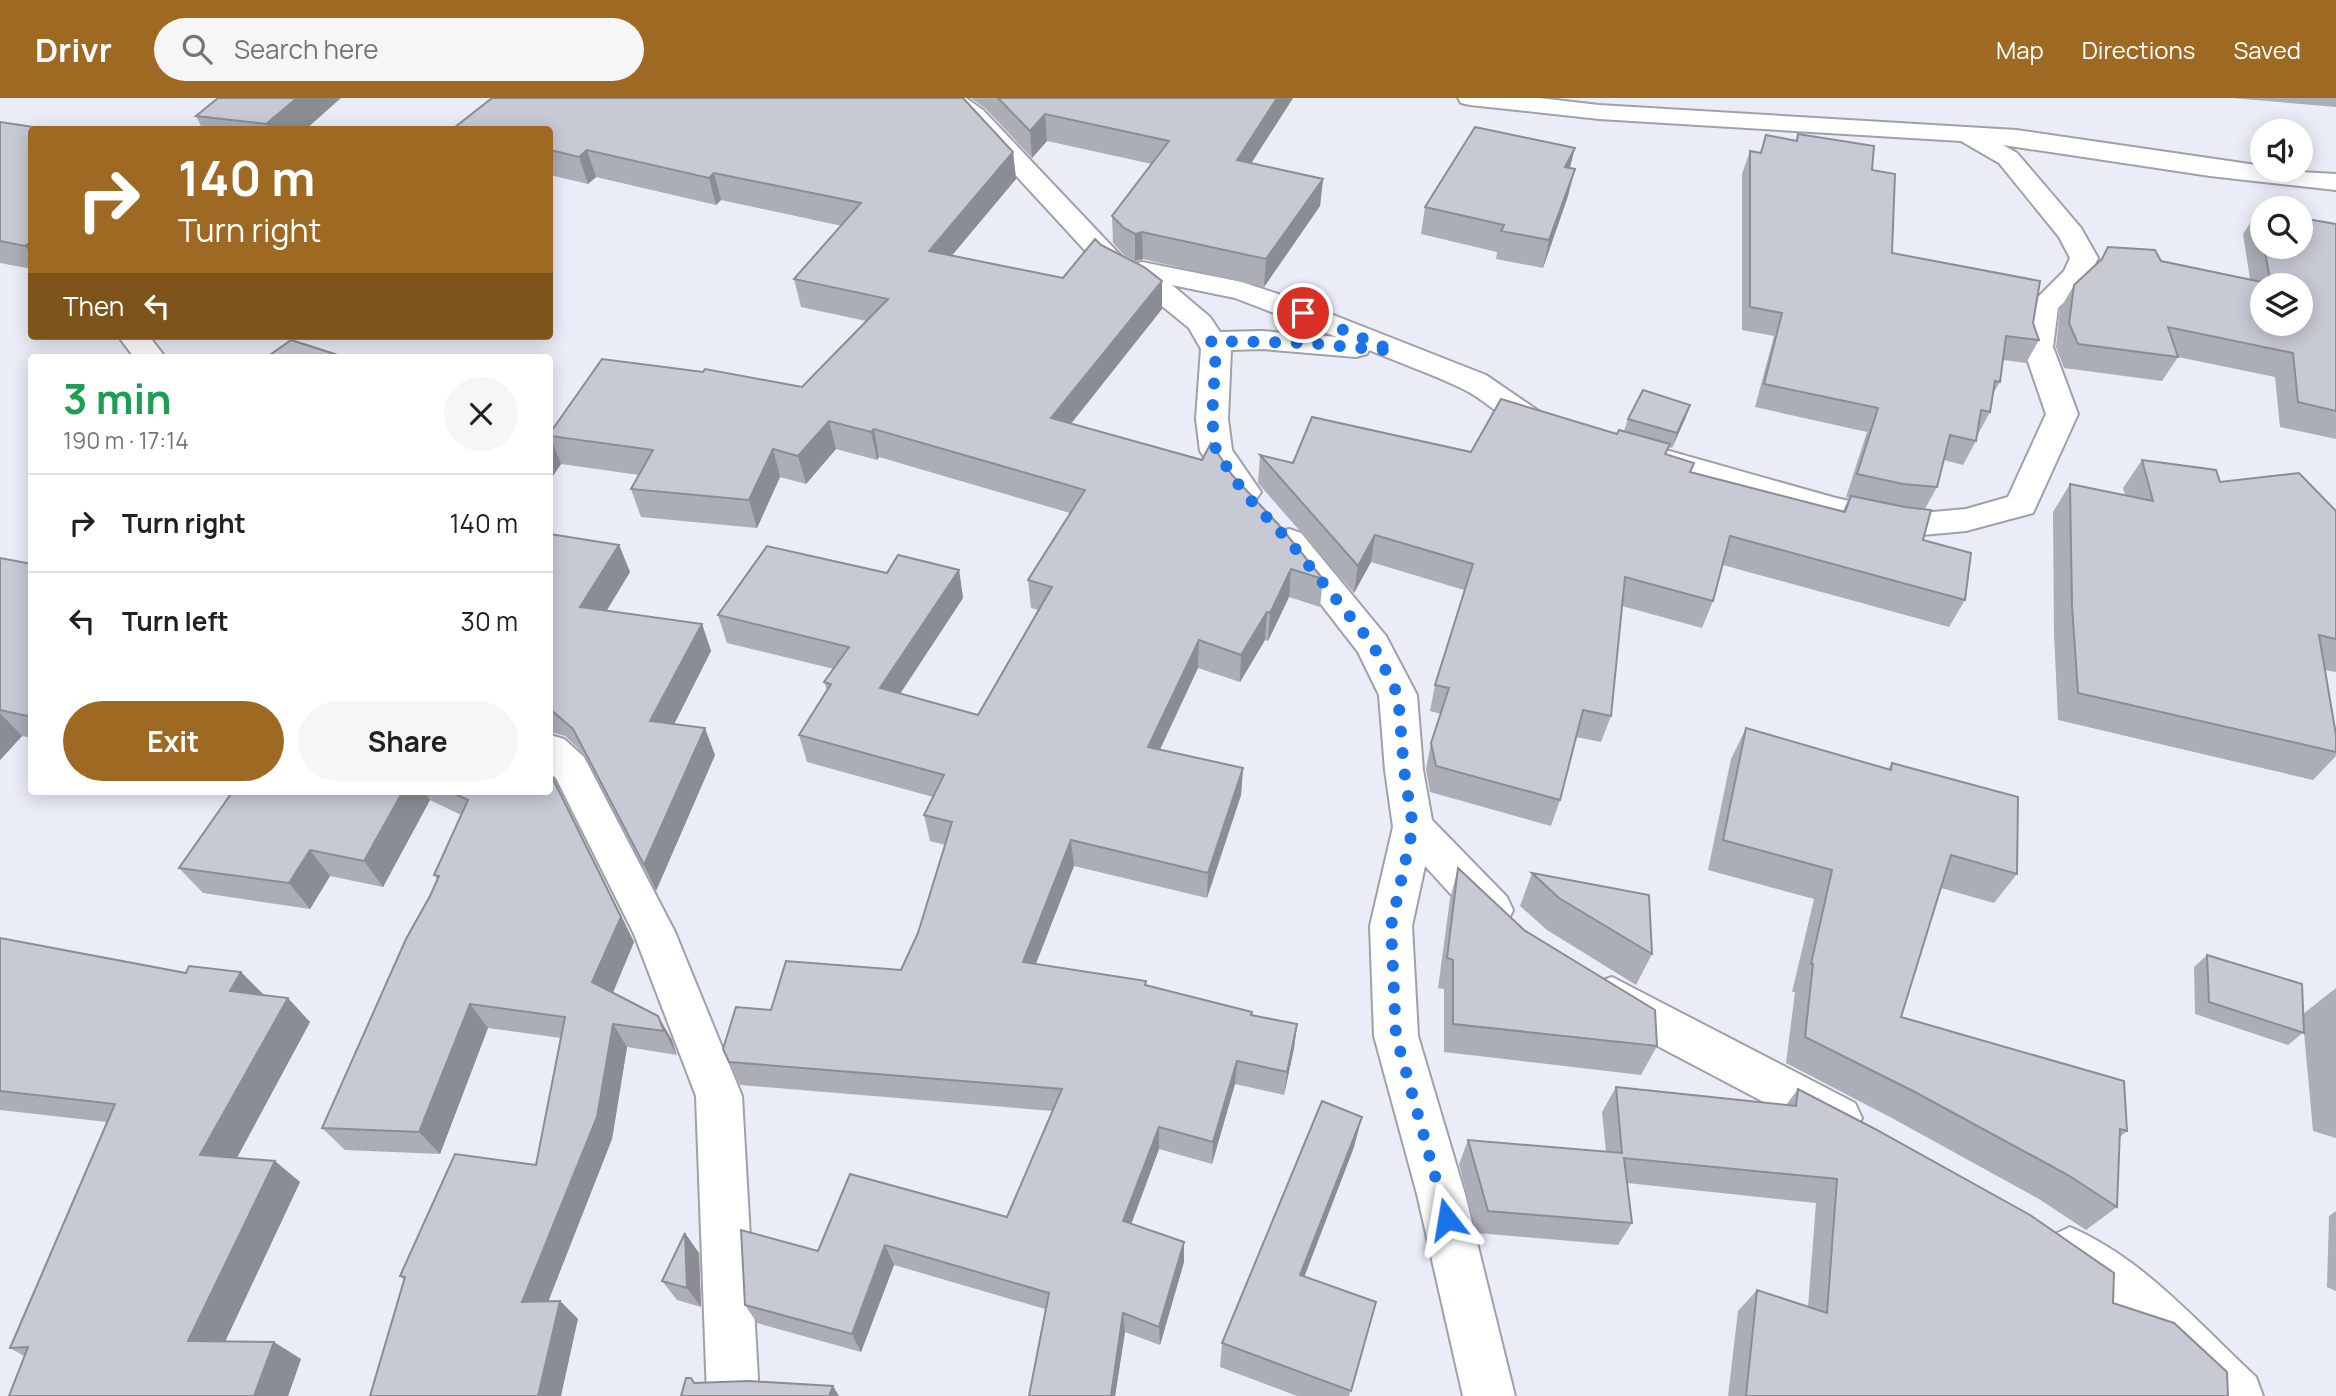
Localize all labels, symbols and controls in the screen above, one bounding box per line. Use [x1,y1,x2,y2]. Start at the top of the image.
search box [154,18,644,81]
text: Drivr [35,27,112,72]
icon: search [178,30,216,68]
text: Search here [234,31,378,67]
text: Map [1996,33,2044,66]
text: Directions [2082,33,2195,66]
text: Saved [2233,33,2301,66]
map controls [2250,119,2313,336]
button: sound [2250,119,2313,182]
text: 140 m [178,144,315,211]
icon: right [63,154,154,245]
button: search [2250,196,2313,259]
text: Turn right [178,208,321,252]
button: layers [2250,273,2313,336]
pin [1273,283,1333,343]
icon: left [138,287,176,325]
text: Then [63,288,124,324]
icon: arrive [1284,294,1322,332]
text: 3 min [63,369,172,427]
button: close [444,377,518,451]
text: 190 m · 17:14 [63,424,189,456]
icon: right [63,504,101,542]
text: Turn right [122,505,246,541]
text: 140 m [449,505,518,541]
icon: left [63,602,101,640]
text: Turn left [122,603,229,639]
text: 30 m [461,603,518,639]
button: Exit [63,701,284,781]
button: Share [298,701,518,781]
position arrow [1410,1182,1484,1256]

